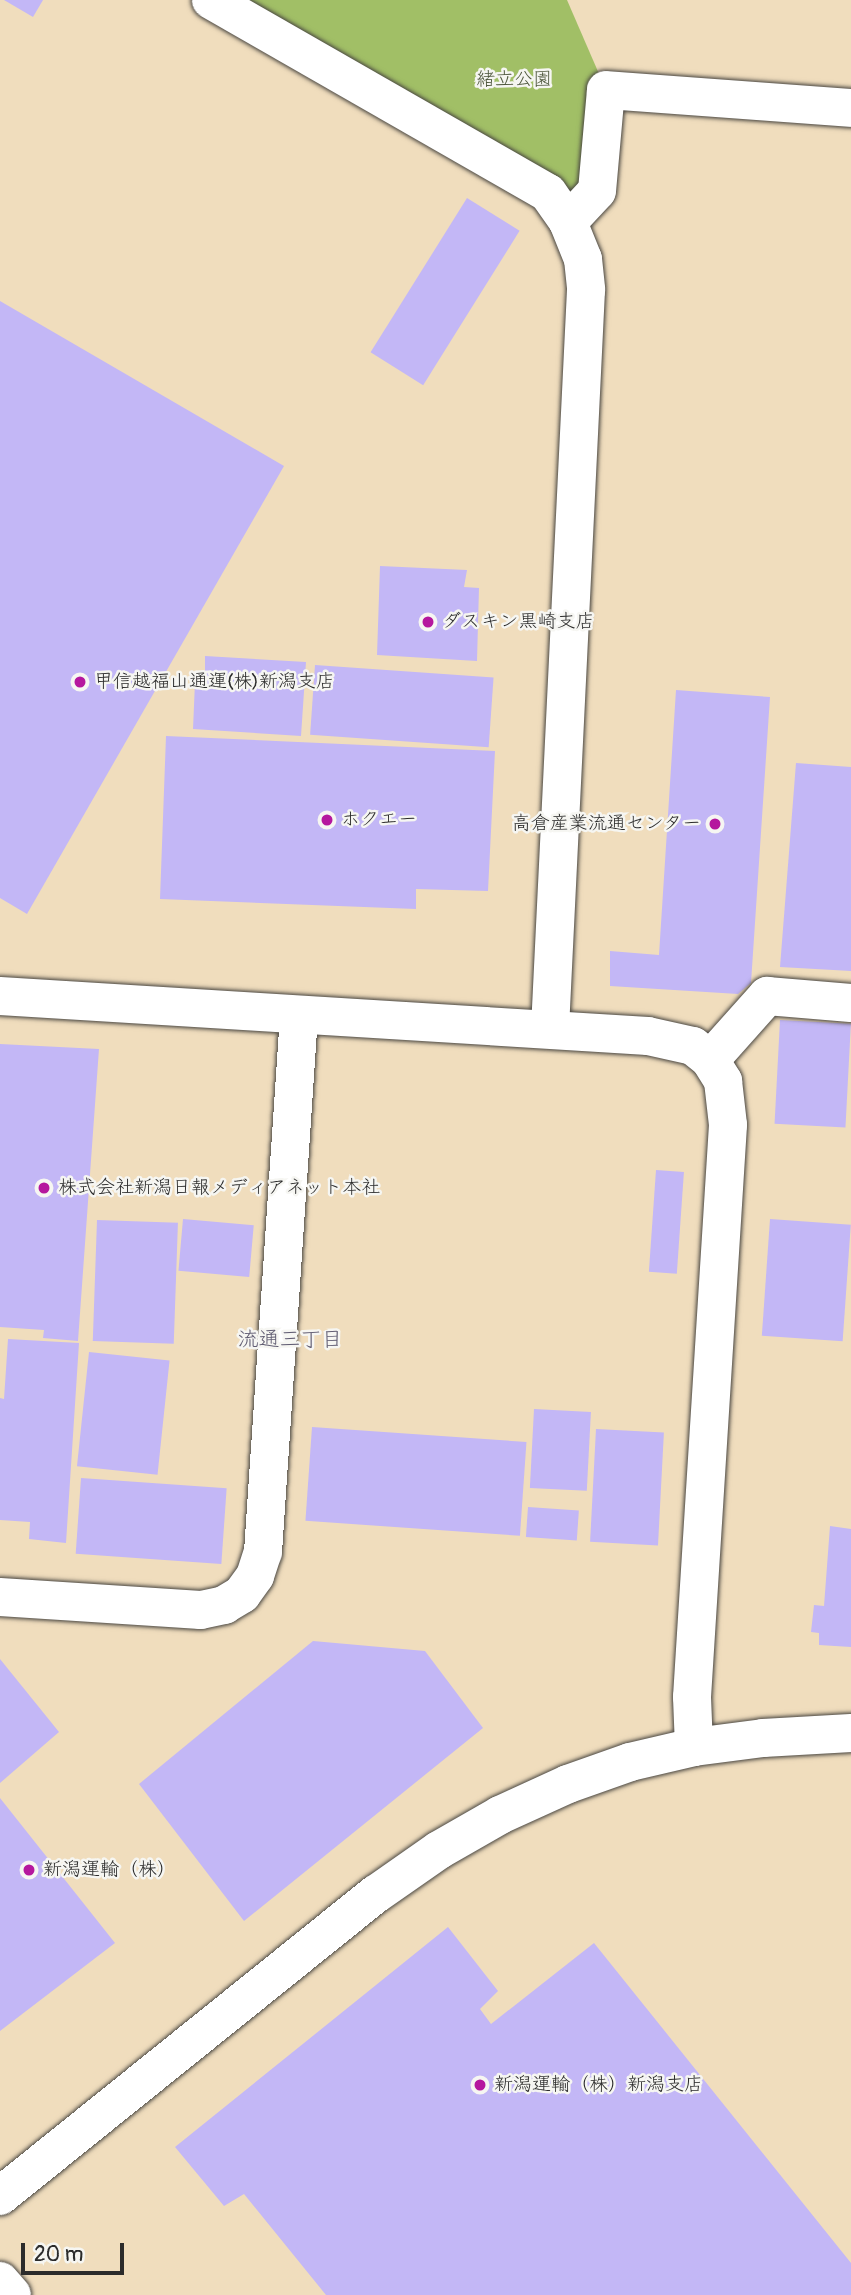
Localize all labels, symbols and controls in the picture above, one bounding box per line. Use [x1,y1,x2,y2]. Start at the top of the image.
park label: 緒立公園 [476,69,552,91]
place label: ダスキン黒崎支店 [442,611,594,633]
marker: ダスキン黒崎支店 [420,614,436,630]
place label: 甲信越福山通運(株)新潟支店 [94,671,335,693]
marker: 甲信越福山通運(株)新潟支店 [72,674,88,690]
place label: ホクエー [341,809,417,831]
marker: ホクエー [319,812,335,828]
place label: 高倉産業流通センター [511,813,701,835]
marker: 高倉産業流通センター [707,816,723,832]
place label: 株式会社新潟日報メディアネット本社 [58,1177,381,1199]
marker: 株式会社新潟日報メディアネット本社 [36,1180,52,1196]
district label: 流通三丁目 [238,1327,342,1353]
place label: 新潟運輸（株） [43,1859,176,1881]
marker: 新潟運輸（株） [21,1862,37,1878]
place label: 新潟運輸（株）新潟支店 [494,2074,703,2096]
marker: 新潟運輸（株）新潟支店 [472,2077,488,2093]
scale bar [24,2228,128,2272]
text: 20 m [34,2241,83,2268]

